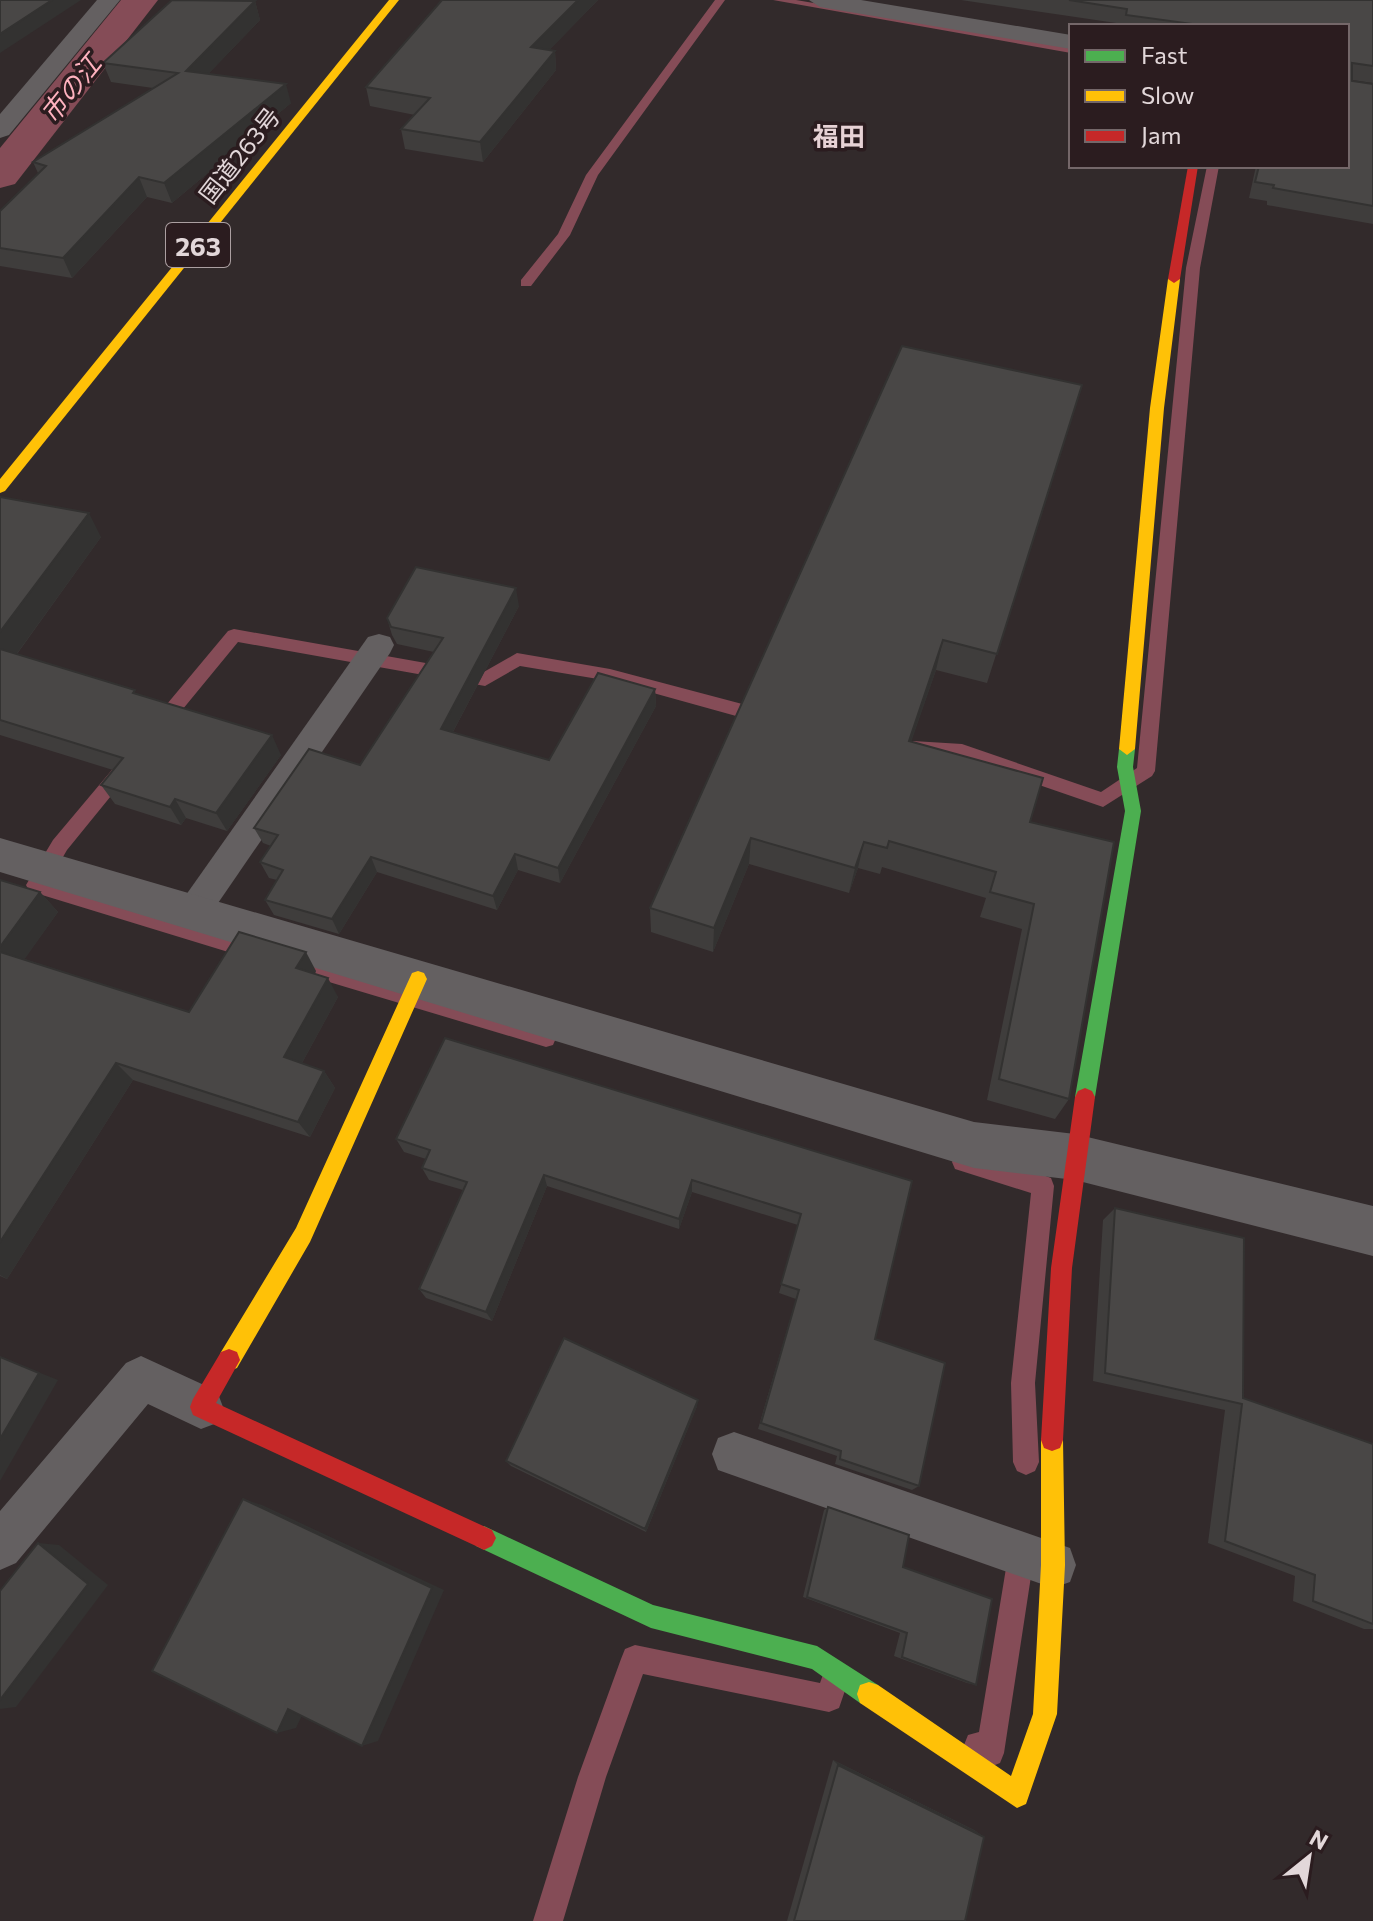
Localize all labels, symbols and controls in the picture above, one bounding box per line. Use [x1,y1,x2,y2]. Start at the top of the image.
legend [1069,24,1349,168]
text: Fast [1141,40,1188,69]
water label: 市の江 [33,46,108,128]
text: Slow [1141,80,1194,109]
street label: 国道263号 [193,101,285,209]
district label: 福田 [813,120,865,151]
text: Jam [1141,120,1181,149]
road number: 263 [166,223,230,267]
north arrow [1269,1817,1349,1897]
text: N [1305,1823,1333,1855]

